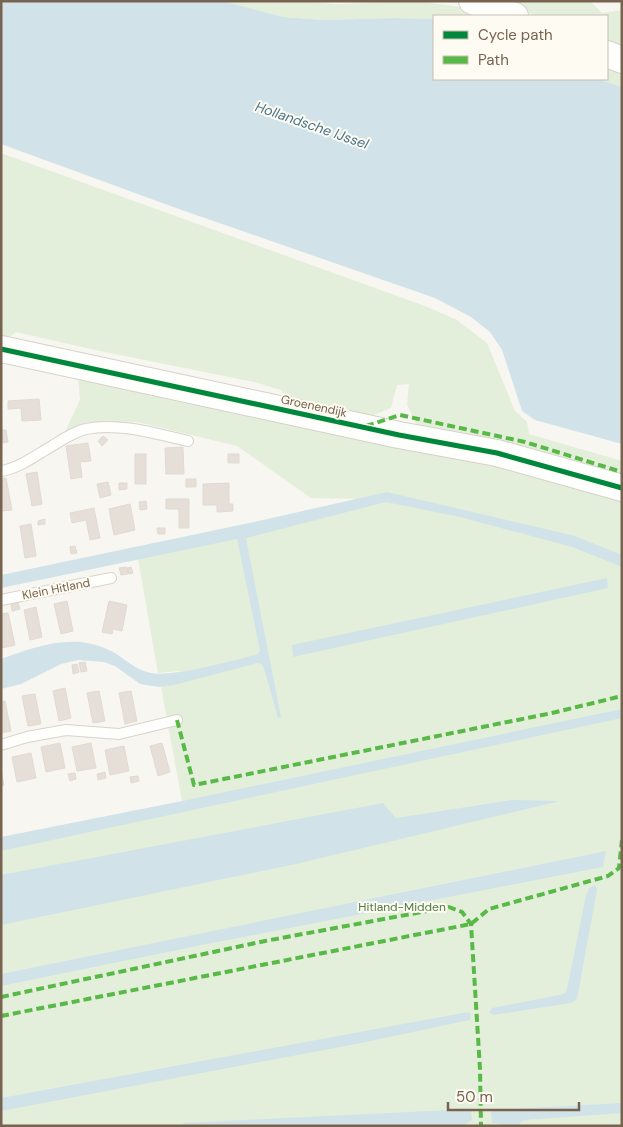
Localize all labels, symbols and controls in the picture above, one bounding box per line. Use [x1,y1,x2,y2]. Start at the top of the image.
legend [433,15,608,80]
text: Cycle path [478,25,553,45]
text: Path [478,50,509,70]
water label: Hollandsche IJssel [253,97,372,153]
street label: Groenendijk [279,391,349,421]
street label: Klein Hitland [21,575,91,603]
park label: Hitland-Midden [358,899,446,915]
scale bar [448,1080,579,1112]
text: 50 m [456,1087,493,1107]

